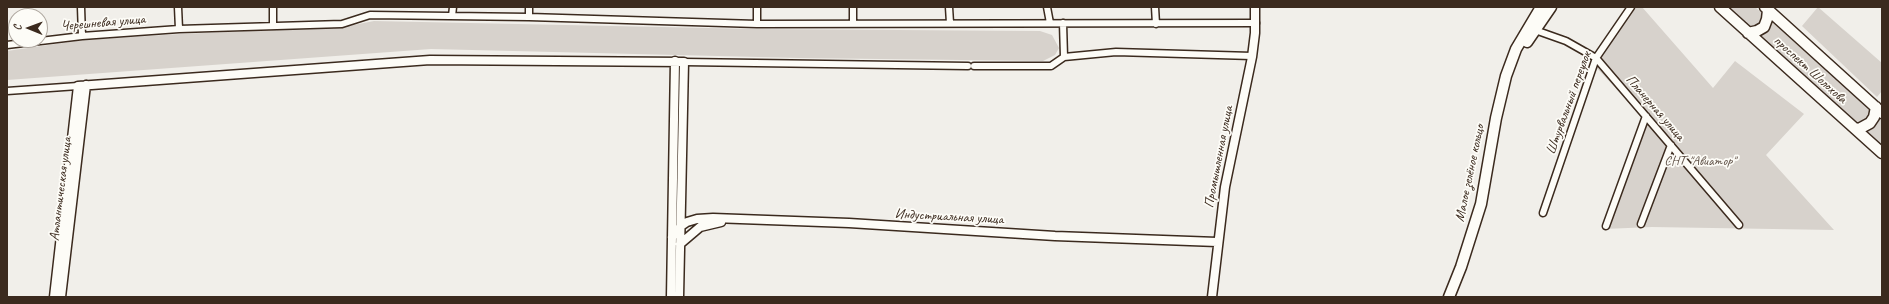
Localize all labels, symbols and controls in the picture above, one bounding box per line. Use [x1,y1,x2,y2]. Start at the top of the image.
north arrow [8,8,48,48]
street label: Черешневая улица [60,11,146,35]
text: С [10,25,24,31]
street label: проспект Шолохова [1770,33,1850,107]
street label: Штурвальный переулок [1543,49,1595,157]
street label: Планерная улица [1622,72,1688,144]
street label: Промышленная улица [1201,105,1237,209]
street label: Малое зелёное кольцо [1451,123,1489,223]
street label: Атлантическая улица [46,136,76,242]
park label: СНТ "Авиатор" [1664,153,1736,169]
street label: Индустриальная улица [894,206,1004,228]

